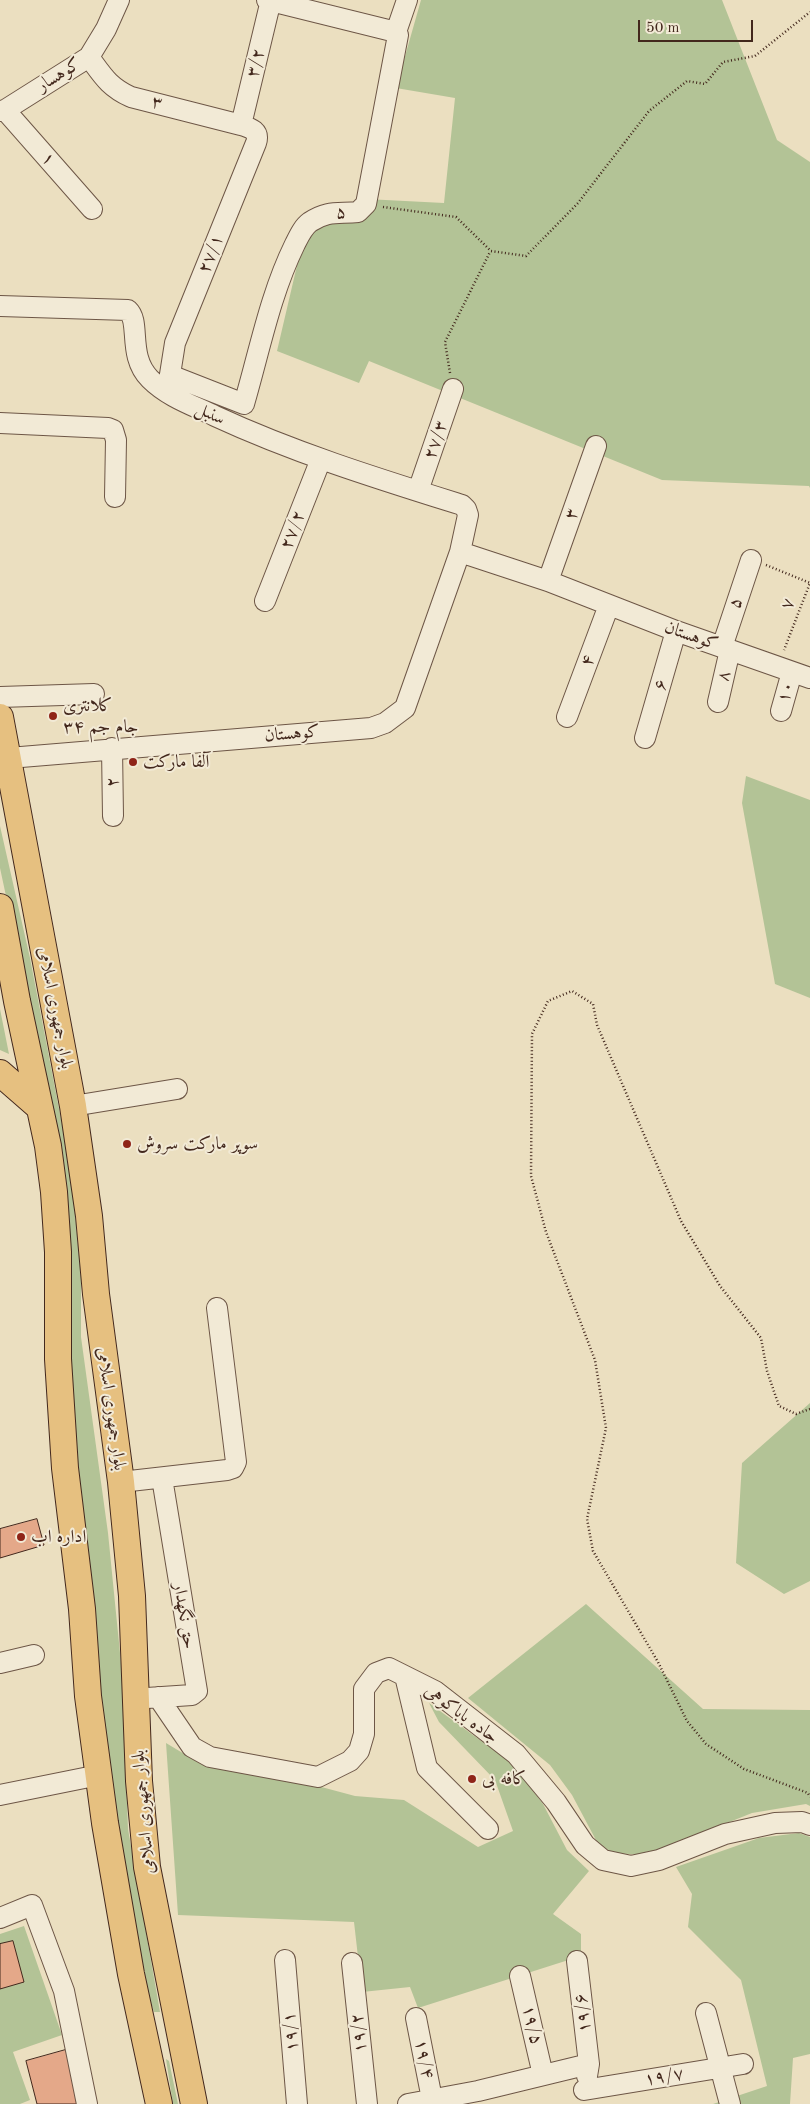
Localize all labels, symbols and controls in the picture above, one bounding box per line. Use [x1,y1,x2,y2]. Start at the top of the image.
scale bar [640,10,755,42]
text: 50 m [646,21,680,36]
street label: ۳/۲ [242,46,270,80]
street label: کوهسار [33,53,85,97]
street label: ۳ [149,91,165,115]
street label: ۱ [36,148,60,170]
street label: ۵ [335,202,347,224]
street label: ۲۷/۱ [194,232,228,276]
street label: سنبل [192,398,228,430]
street label: ۲۷/۳ [419,418,453,462]
street label: ۳ [560,506,584,522]
street label: ۲۷/۲ [276,508,310,552]
street label: ۵ [724,595,748,611]
street label: ۷ [776,595,800,613]
street label: کوهستان [661,616,721,656]
street label: ۴ [576,652,600,670]
street label: ۸ [712,668,736,684]
street label: ۶ [649,677,673,693]
street label: ۱۰ [773,679,799,705]
place label: کلانتری ۳۴ جام جم [63,695,138,738]
marker: کلانتری ۳۴ جام جم [47,710,59,722]
street label: کوهستان [264,721,320,747]
place label: آلفا مارکت [143,751,209,773]
marker: آلفا مارکت [127,756,139,768]
street label: ۲ [102,777,124,787]
street label: بلوار جمهوری اسلامی [33,945,77,1071]
place label: سوپر مارکت سروش [137,1133,258,1155]
marker: سوپر مارکت سروش [121,1138,133,1150]
street label: بلوار جمهوری اسلامی [92,1346,130,1472]
place label: اداره اب [31,1526,86,1548]
marker: اداره اب [15,1531,27,1543]
street label: حق نگهدار [168,1581,200,1651]
street label: جاده باباکوهی [420,1680,502,1748]
street label: بلوار جمهوری اسلامی [128,1749,160,1875]
place label: کافه بی [482,1768,526,1790]
marker: کافه بی [466,1773,478,1785]
street label: ۱۹/۶ [570,1992,596,2034]
street label: ۱۹/۵ [517,2003,547,2047]
street label: ۱۹/۱ [279,2011,303,2053]
street label: ۱۹/۲ [346,2012,372,2054]
street label: ۱۹/۴ [410,2037,438,2081]
street label: ۱۹/۷ [643,2063,685,2091]

